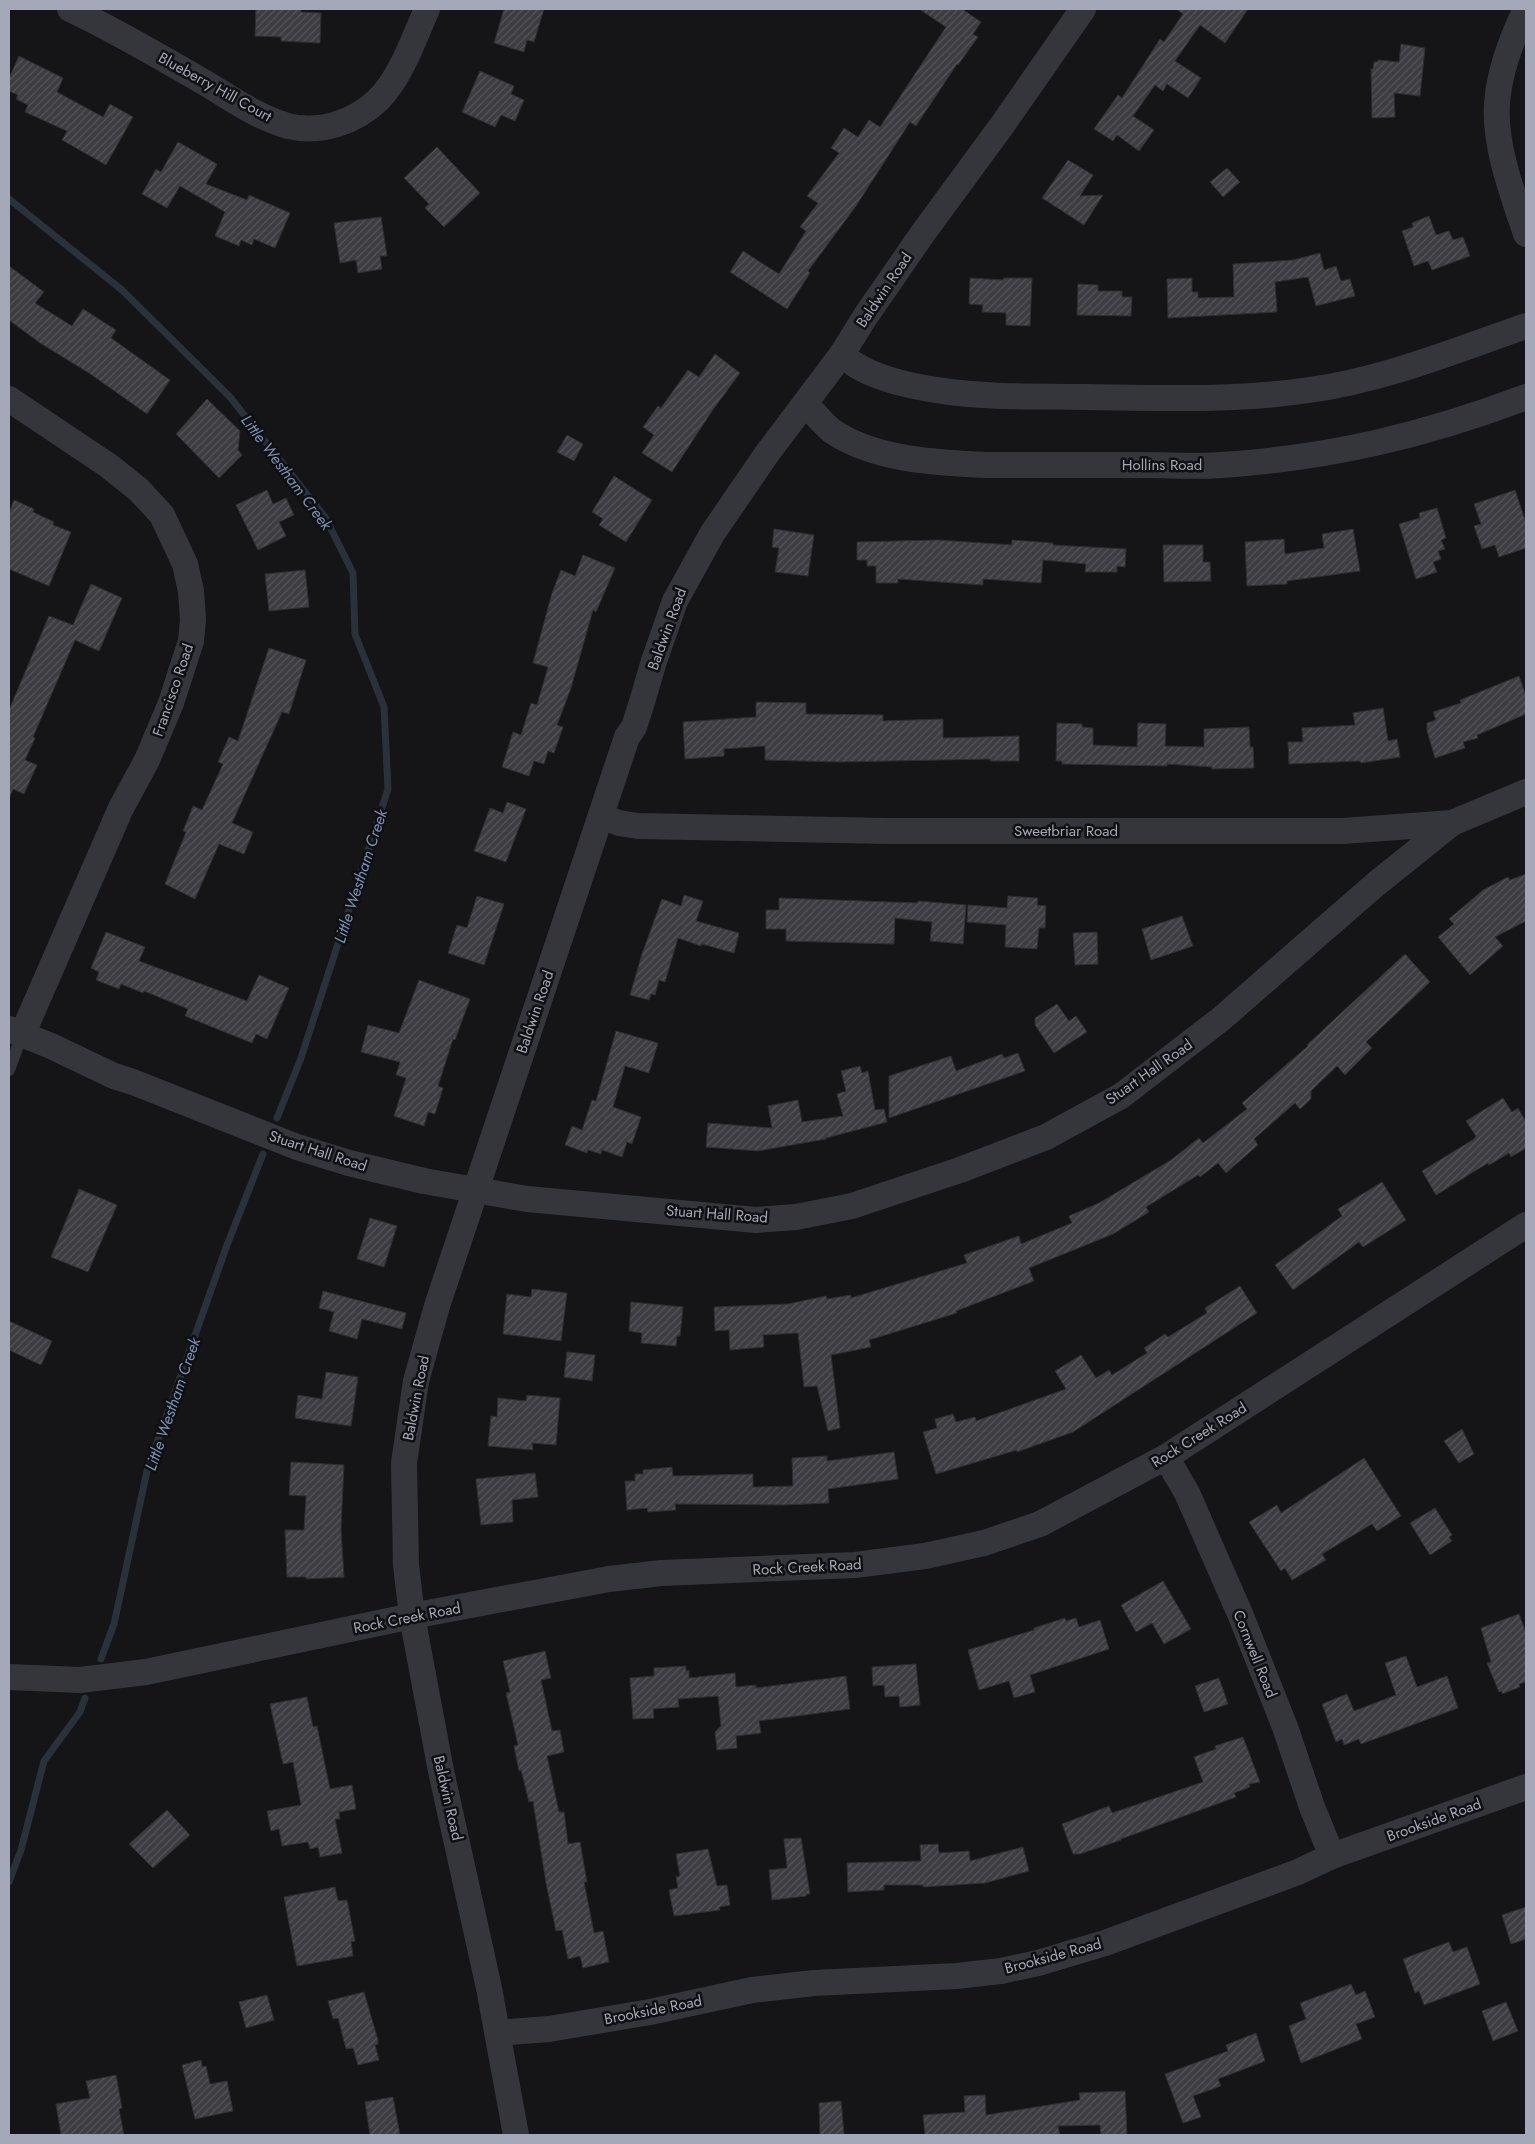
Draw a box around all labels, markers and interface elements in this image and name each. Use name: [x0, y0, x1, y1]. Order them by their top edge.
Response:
street label: Blueberry Hill Court: [154, 47, 276, 128]
street label: Baldwin Road: [851, 248, 917, 332]
water label: Little Westham Creek: [235, 410, 338, 536]
street label: Hollins Road: [1122, 454, 1202, 476]
street label: Baldwin Road: [642, 585, 692, 673]
street label: Francisco Road: [147, 641, 199, 739]
water label: Little Westham Creek: [328, 805, 393, 946]
street label: Sweetbriar Road: [1014, 820, 1118, 842]
street label: Baldwin Road: [511, 968, 559, 1056]
street label: Stuart Hall Road: [1101, 1034, 1197, 1110]
street label: Stuart Hall Road: [266, 1125, 370, 1177]
street label: Stuart Hall Road: [665, 1199, 769, 1229]
water label: Little Westham Creek: [139, 1333, 206, 1474]
street label: Baldwin Road: [397, 1353, 435, 1443]
street label: Rock Creek Road: [1147, 1397, 1251, 1473]
street label: Rock Creek Road: [752, 1553, 862, 1581]
street label: Rock Creek Road: [351, 1597, 463, 1639]
street label: Cornwell Road: [1227, 1607, 1283, 1701]
street label: Baldwin Road: [428, 1753, 468, 1843]
street label: Brookside Road: [1384, 1793, 1484, 1847]
street label: Brookside Road: [1002, 1933, 1104, 1979]
street label: Brookside Road: [602, 1990, 704, 2030]

